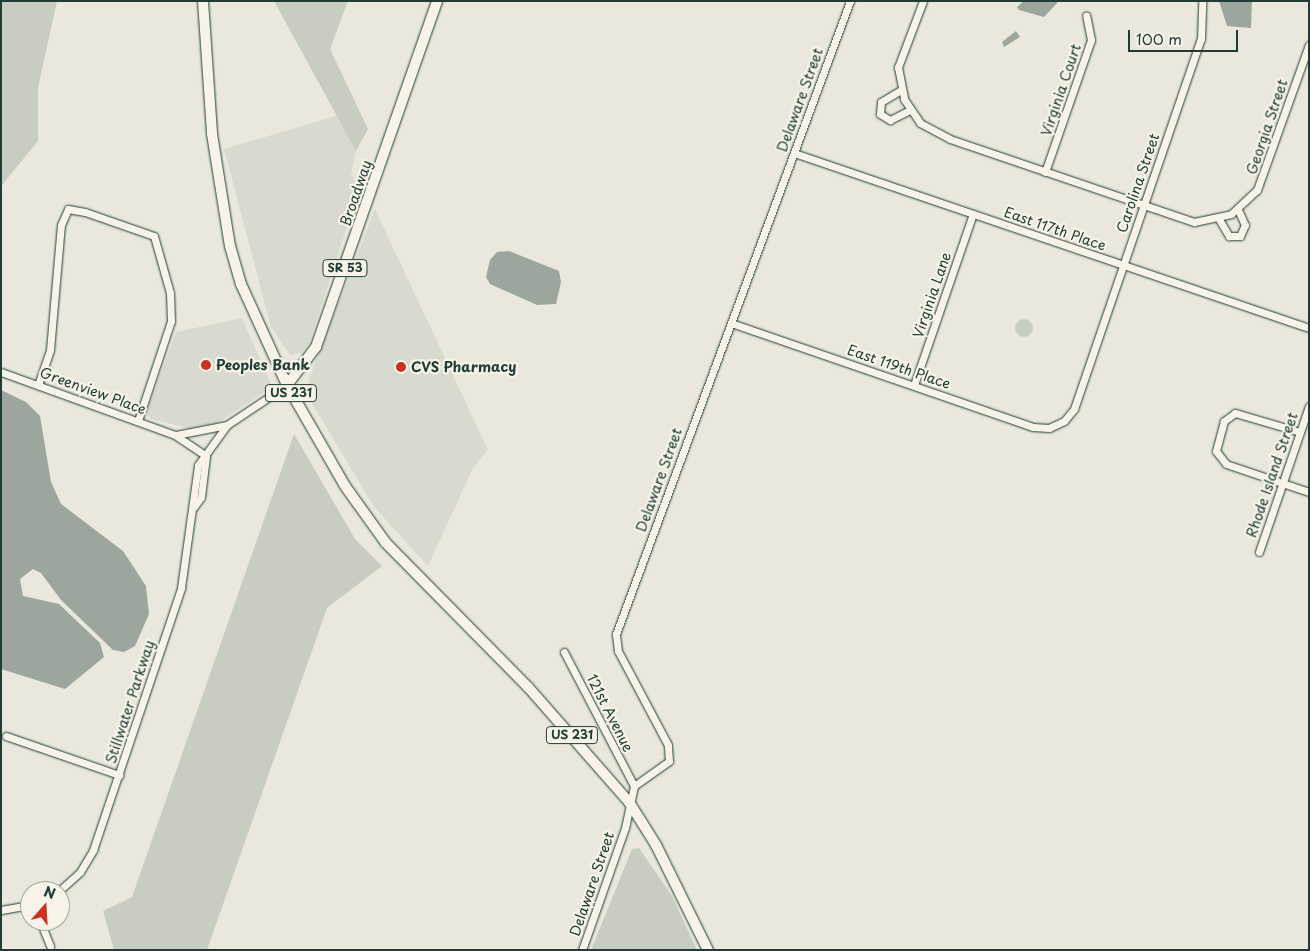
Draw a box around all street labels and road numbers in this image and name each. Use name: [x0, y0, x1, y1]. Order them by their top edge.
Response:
street label: Virginia Court: [1038, 42, 1084, 138]
street label: Delaware Street: [773, 46, 827, 154]
street label: Georgia Street: [1243, 77, 1291, 177]
street label: Carolina Street: [1113, 131, 1163, 235]
street label: Broadway: [337, 158, 375, 228]
street label: East 117th Place: [1002, 204, 1108, 254]
street label: Virginia Lane: [909, 250, 955, 340]
road number: SR 53: [321, 258, 369, 278]
street label: East 119th Place: [845, 342, 953, 392]
street label: Greenview Place: [38, 364, 148, 418]
road number: US 231: [265, 383, 317, 402]
street label: Rhode Island Street: [1243, 410, 1301, 540]
street label: Delaware Street: [632, 426, 686, 534]
street label: Stillwater Parkway: [102, 638, 158, 766]
street label: 121st Avenue: [583, 671, 637, 755]
road number: US 231: [546, 726, 598, 744]
street label: Delaware Street: [566, 830, 618, 938]

